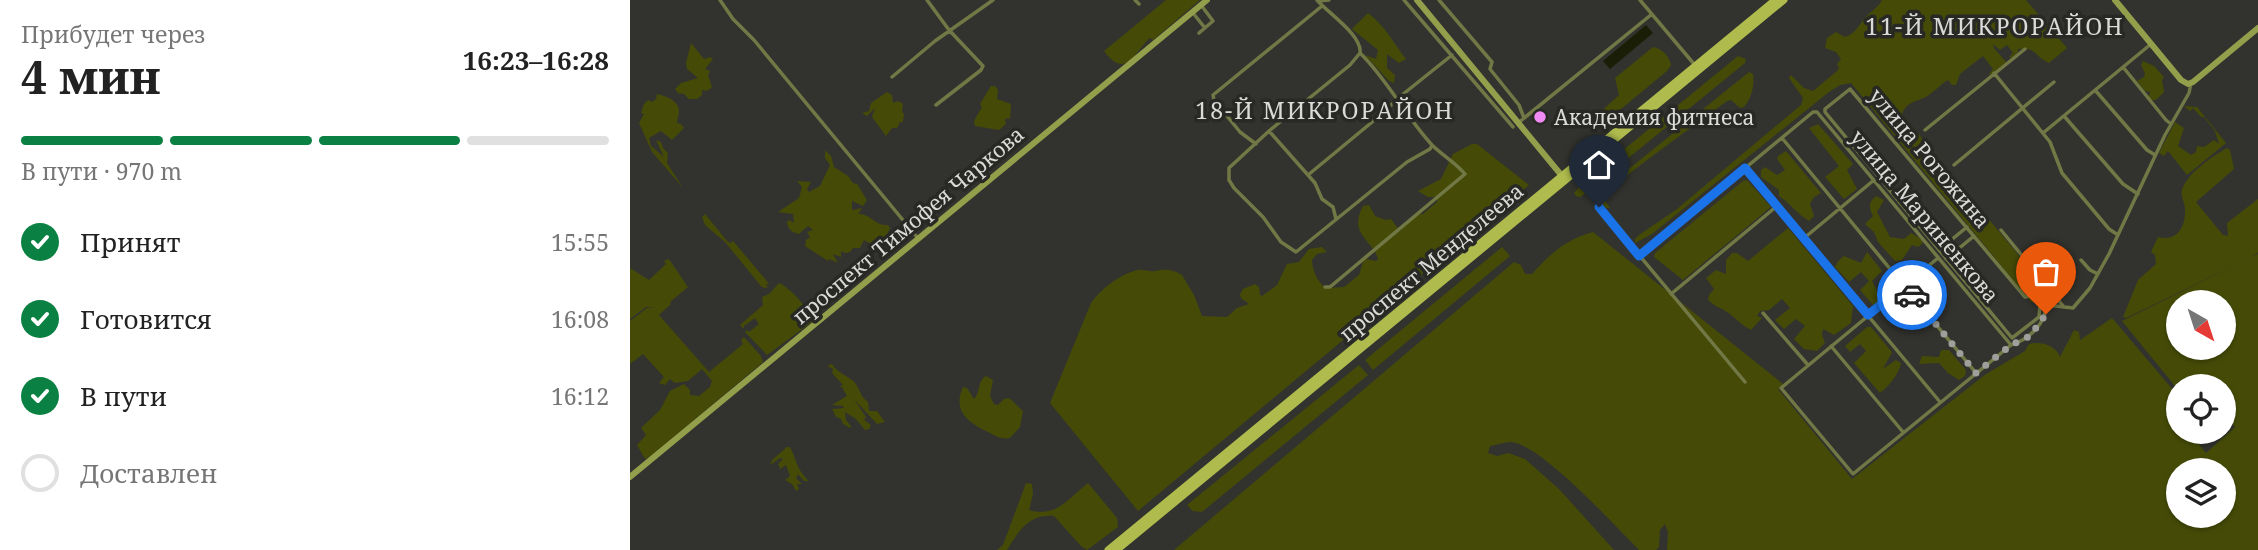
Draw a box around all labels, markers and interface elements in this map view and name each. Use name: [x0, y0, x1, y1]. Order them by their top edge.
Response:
district label: 11-Й МИКРОРАЙОН: [1865, 10, 2125, 42]
text: Прибудет через: [21, 18, 205, 50]
text: 16:23–16:28: [463, 42, 609, 78]
text: 4 мин: [21, 45, 160, 107]
street label: улица Рогожина: [1863, 82, 1997, 234]
district label: 18-Й МИКРОРАЙОН: [1195, 94, 1455, 126]
place label: Академия фитнеса: [1554, 103, 1754, 131]
marker: Академия фитнеса: [1532, 109, 1548, 125]
street label: проспект Тимофея Чаркова: [786, 120, 1030, 330]
street label: улица Мариненкова: [1844, 124, 2006, 308]
pin: [1569, 135, 1629, 207]
icon: home: [1580, 146, 1618, 184]
text: В пути · 970 m: [21, 155, 182, 187]
street label: проспект Менделеева: [1333, 177, 1529, 347]
icon: check: [21, 223, 59, 261]
text: Принят: [80, 224, 181, 260]
text: 15:55: [551, 226, 609, 258]
pin: [2016, 242, 2076, 314]
icon: bag: [2027, 253, 2065, 291]
courier: [1877, 260, 1947, 330]
icon: car: [1893, 276, 1931, 314]
north arrow: [2166, 290, 2236, 360]
map controls: [2166, 290, 2236, 528]
icon: check: [21, 300, 59, 338]
text: Готовится: [80, 301, 212, 337]
text: 16:08: [551, 303, 609, 335]
button: locate: [2166, 374, 2236, 444]
icon: check: [21, 377, 59, 415]
text: В пути: [80, 378, 167, 414]
text: 16:12: [551, 380, 609, 412]
text: Доставлен: [80, 455, 217, 491]
button: layers: [2166, 458, 2236, 528]

